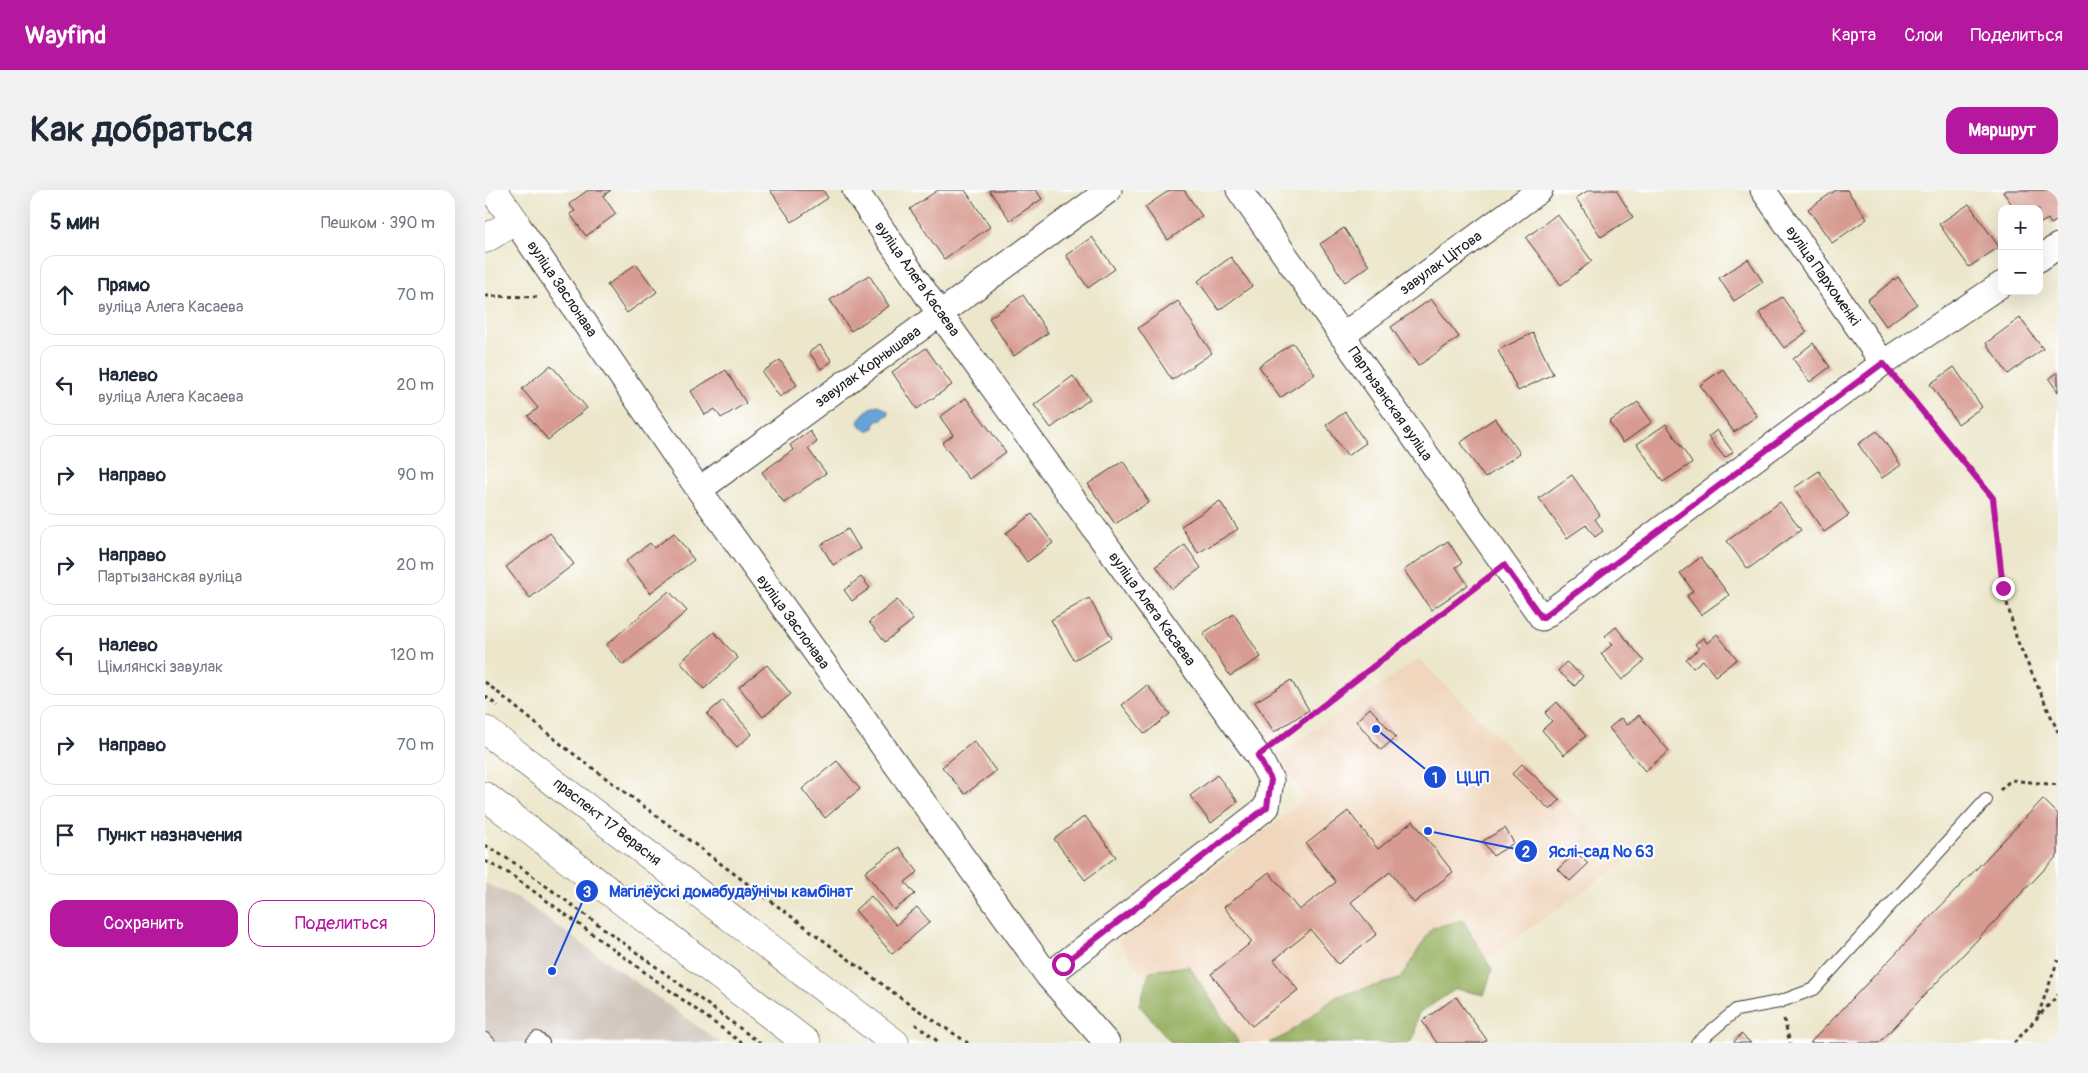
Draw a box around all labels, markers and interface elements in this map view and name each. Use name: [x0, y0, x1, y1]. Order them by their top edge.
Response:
text: Wayfind: [25, 21, 106, 50]
text: Карта: [1832, 24, 1876, 47]
text: Слои: [1904, 24, 1942, 47]
text: Поделиться: [1970, 24, 2063, 47]
button: Маршрут: [1946, 107, 2058, 154]
text: Как добраться: [30, 108, 253, 152]
map controls: [1998, 205, 2043, 295]
button: +: [1998, 205, 2043, 250]
text: 5 мин: [50, 209, 100, 236]
text: Пешком · 390 m: [321, 213, 435, 233]
street label: вуліца Алега Касаева: [870, 218, 964, 340]
street label: вуліца Пархоменкі: [1781, 222, 1865, 330]
street label: завулак Цітова: [1396, 227, 1486, 299]
street label: вуліца Заслонава: [523, 237, 601, 341]
button: −: [1998, 250, 2043, 295]
text: Прямо: [98, 273, 150, 297]
icon: ahead: [51, 281, 79, 309]
text: 70 m: [397, 285, 434, 305]
text: вуліца Алега Касаева: [98, 297, 243, 317]
street label: завулак Корнышава: [811, 322, 925, 412]
street label: Партызанская вуліца: [1343, 343, 1437, 465]
text: Налево: [98, 363, 158, 387]
icon: left: [51, 371, 79, 399]
text: 20 m: [396, 375, 434, 395]
text: вуліца Алега Касаева: [98, 387, 243, 407]
icon: right: [51, 461, 79, 489]
text: Направо: [98, 463, 166, 487]
text: 90 m: [397, 465, 434, 485]
text: Направо: [98, 543, 166, 567]
street label: вуліца Алега Касаева: [1104, 548, 1200, 670]
icon: right: [51, 551, 79, 579]
text: 20 m: [396, 555, 434, 575]
text: Партызанская вуліца: [98, 567, 242, 587]
street label: вуліца Заслонава: [752, 571, 834, 673]
route end: [1992, 577, 2015, 600]
text: Налево: [98, 633, 158, 657]
icon: left: [51, 641, 79, 669]
text: 120 m: [390, 645, 434, 665]
text: Цімлянскі завулак: [98, 657, 223, 677]
icon: right: [51, 731, 79, 759]
text: Направо: [98, 733, 166, 757]
text: 70 m: [397, 735, 434, 755]
callout: ЦЦП: [1422, 762, 1499, 793]
text: ЦЦП: [1457, 768, 1490, 788]
text: 1: [1432, 769, 1438, 788]
street label: праспект 17 Верасня: [549, 774, 665, 870]
icon: arrive: [51, 821, 79, 849]
text: Пункт назначения: [98, 823, 242, 847]
callout: Яслі-сад № 63: [1514, 836, 1664, 867]
text: Яслі-сад № 63: [1548, 842, 1654, 862]
text: 2: [1522, 843, 1530, 862]
callout: Магілёўскі домабудаўнічы камбінат: [574, 876, 863, 907]
text: Магілёўскі домабудаўнічы камбінат: [609, 882, 854, 902]
text: 3: [583, 883, 591, 902]
button: Сохранить: [50, 900, 238, 947]
button: Поделиться: [248, 900, 435, 947]
route start: [1052, 953, 1075, 976]

